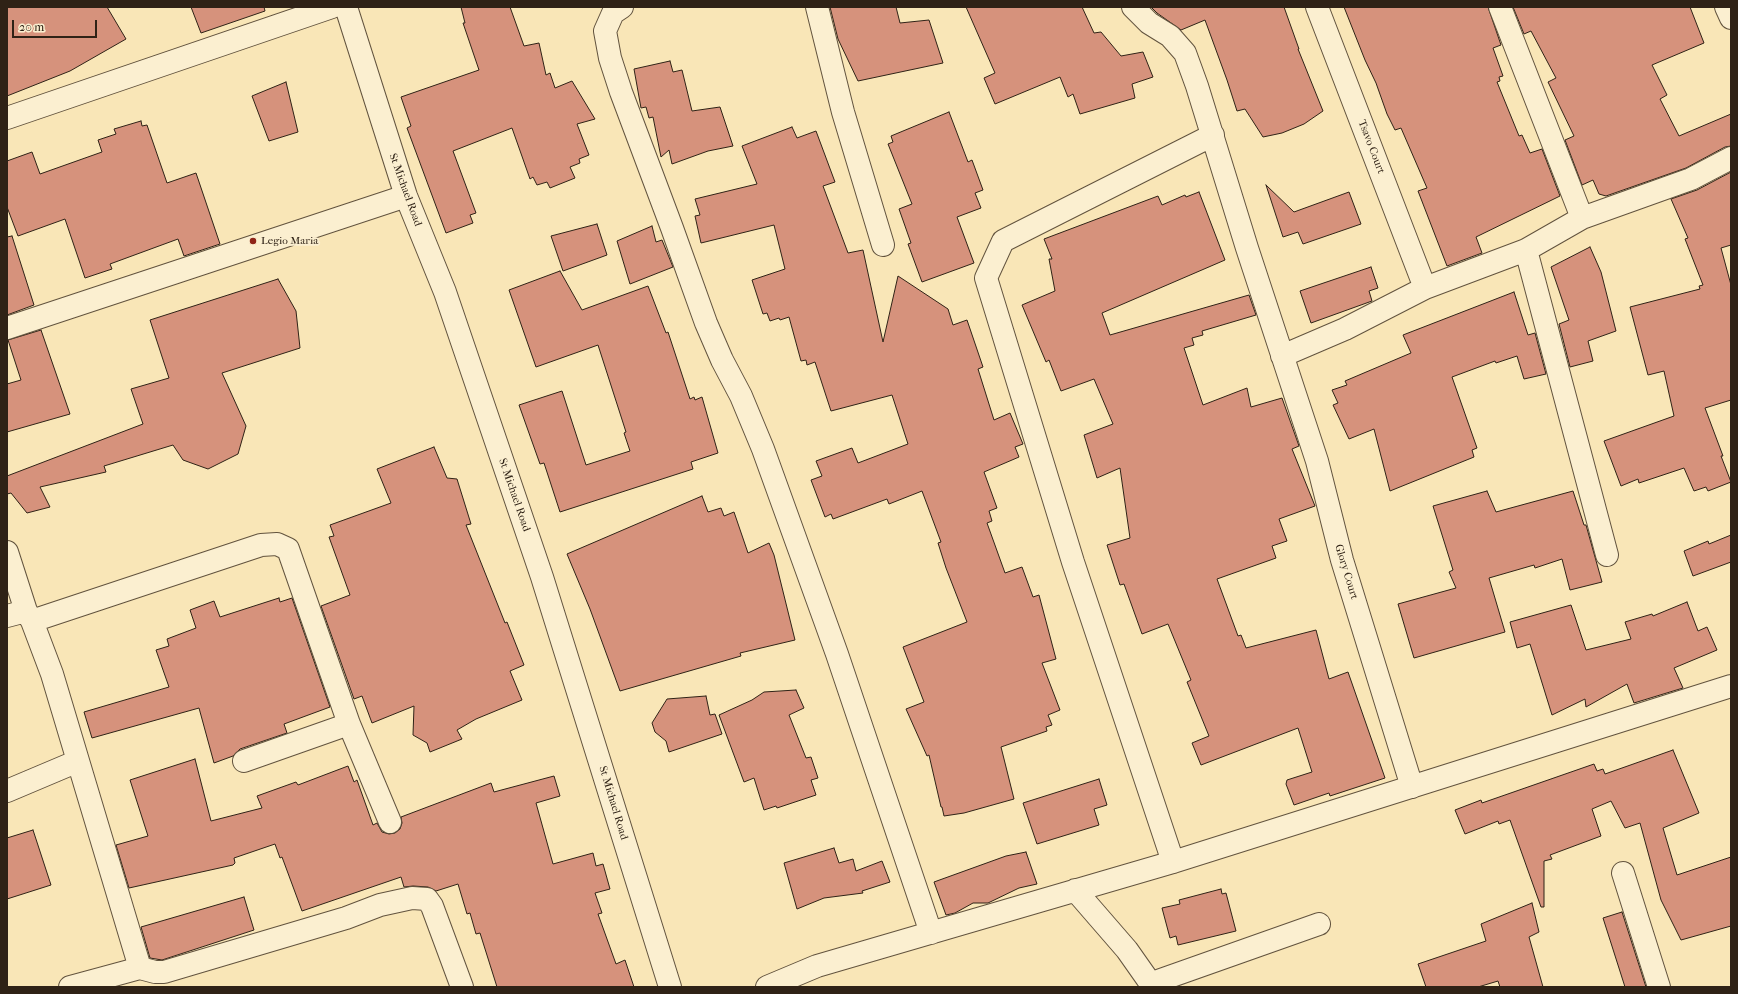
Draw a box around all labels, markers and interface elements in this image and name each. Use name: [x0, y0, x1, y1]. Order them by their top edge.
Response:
scale bar: [14, 12, 99, 38]
text: 20 m: [19, 20, 44, 34]
street label: Tsavo Court: [1355, 118, 1387, 176]
street label: St Michael Road: [386, 152, 424, 228]
place label: Legio Maria: [261, 234, 318, 248]
marker: Legio Maria: [248, 236, 258, 246]
street label: St Michael Road: [495, 457, 533, 533]
street label: Glory Court: [1331, 543, 1361, 601]
street label: St Michael Road: [595, 764, 631, 842]

